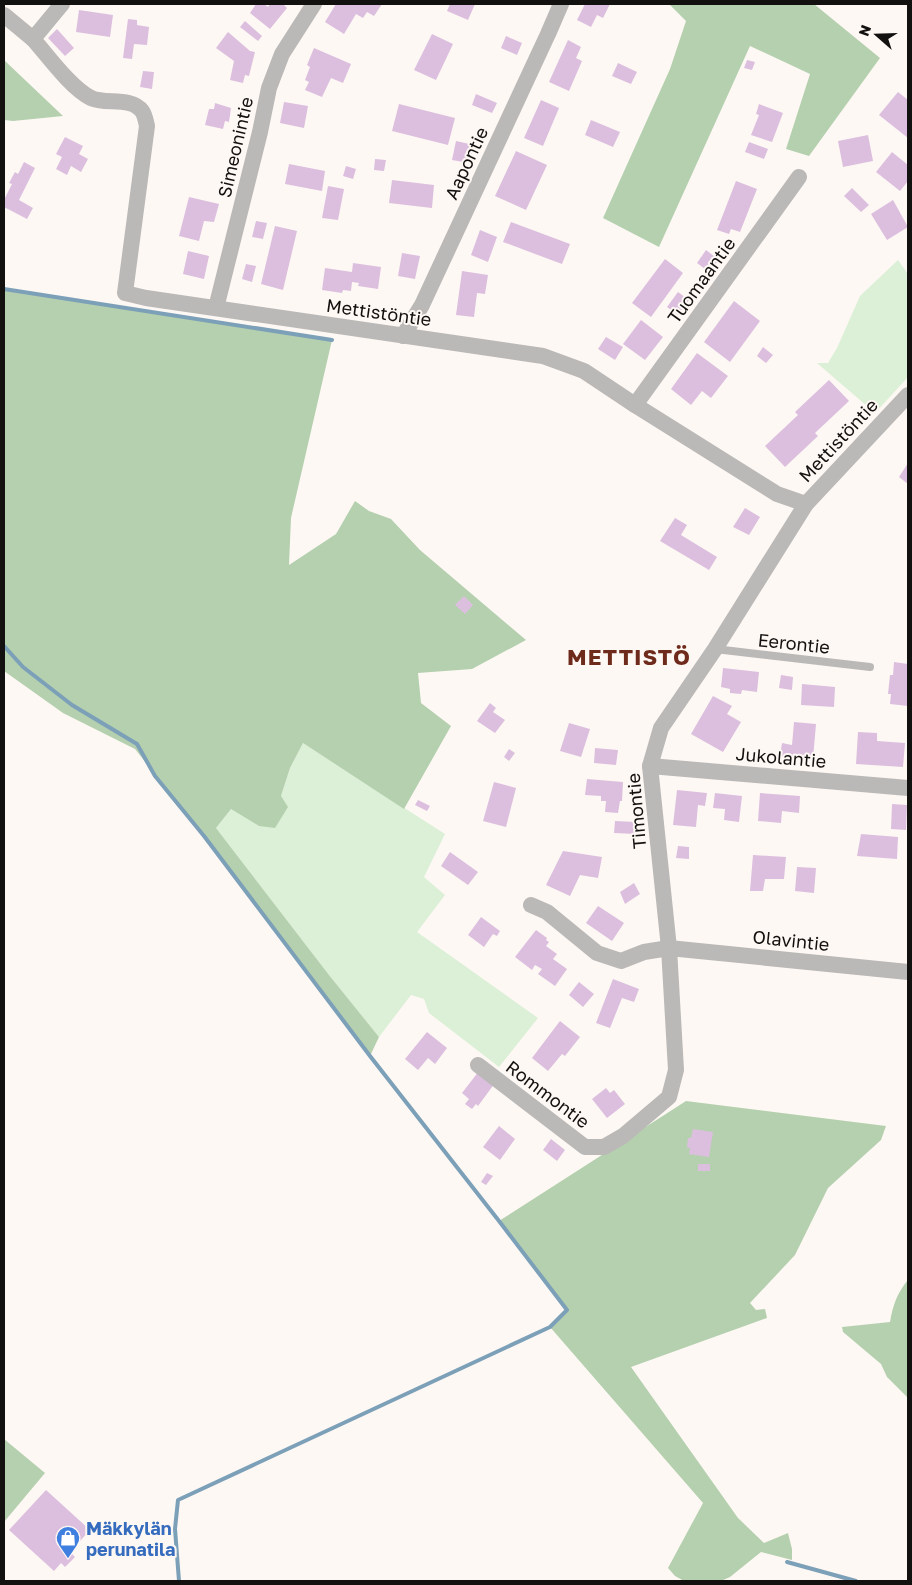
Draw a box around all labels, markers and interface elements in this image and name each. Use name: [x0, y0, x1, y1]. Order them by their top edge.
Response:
north arrow: [852, 10, 902, 60]
text: N: [855, 22, 874, 38]
street label: Simeonintie: [213, 94, 257, 200]
street label: Aapontie: [440, 123, 492, 203]
street label: Tuomaantie: [662, 233, 740, 327]
street label: Mettistöntie: [325, 294, 433, 330]
street label: Mettistöntie: [794, 394, 882, 486]
street label: Eerontie: [757, 628, 831, 658]
district label: METTISTÖ: [567, 643, 691, 670]
street label: Jukolantie: [735, 742, 827, 772]
street label: Timontie: [622, 772, 650, 850]
street label: Olavintie: [751, 925, 831, 955]
street label: Rommontie: [502, 1055, 594, 1133]
place label: Mäkkylän perunatila: [86, 1517, 175, 1560]
shop icon: Mäkkylän perunatila: [55, 1525, 81, 1559]

